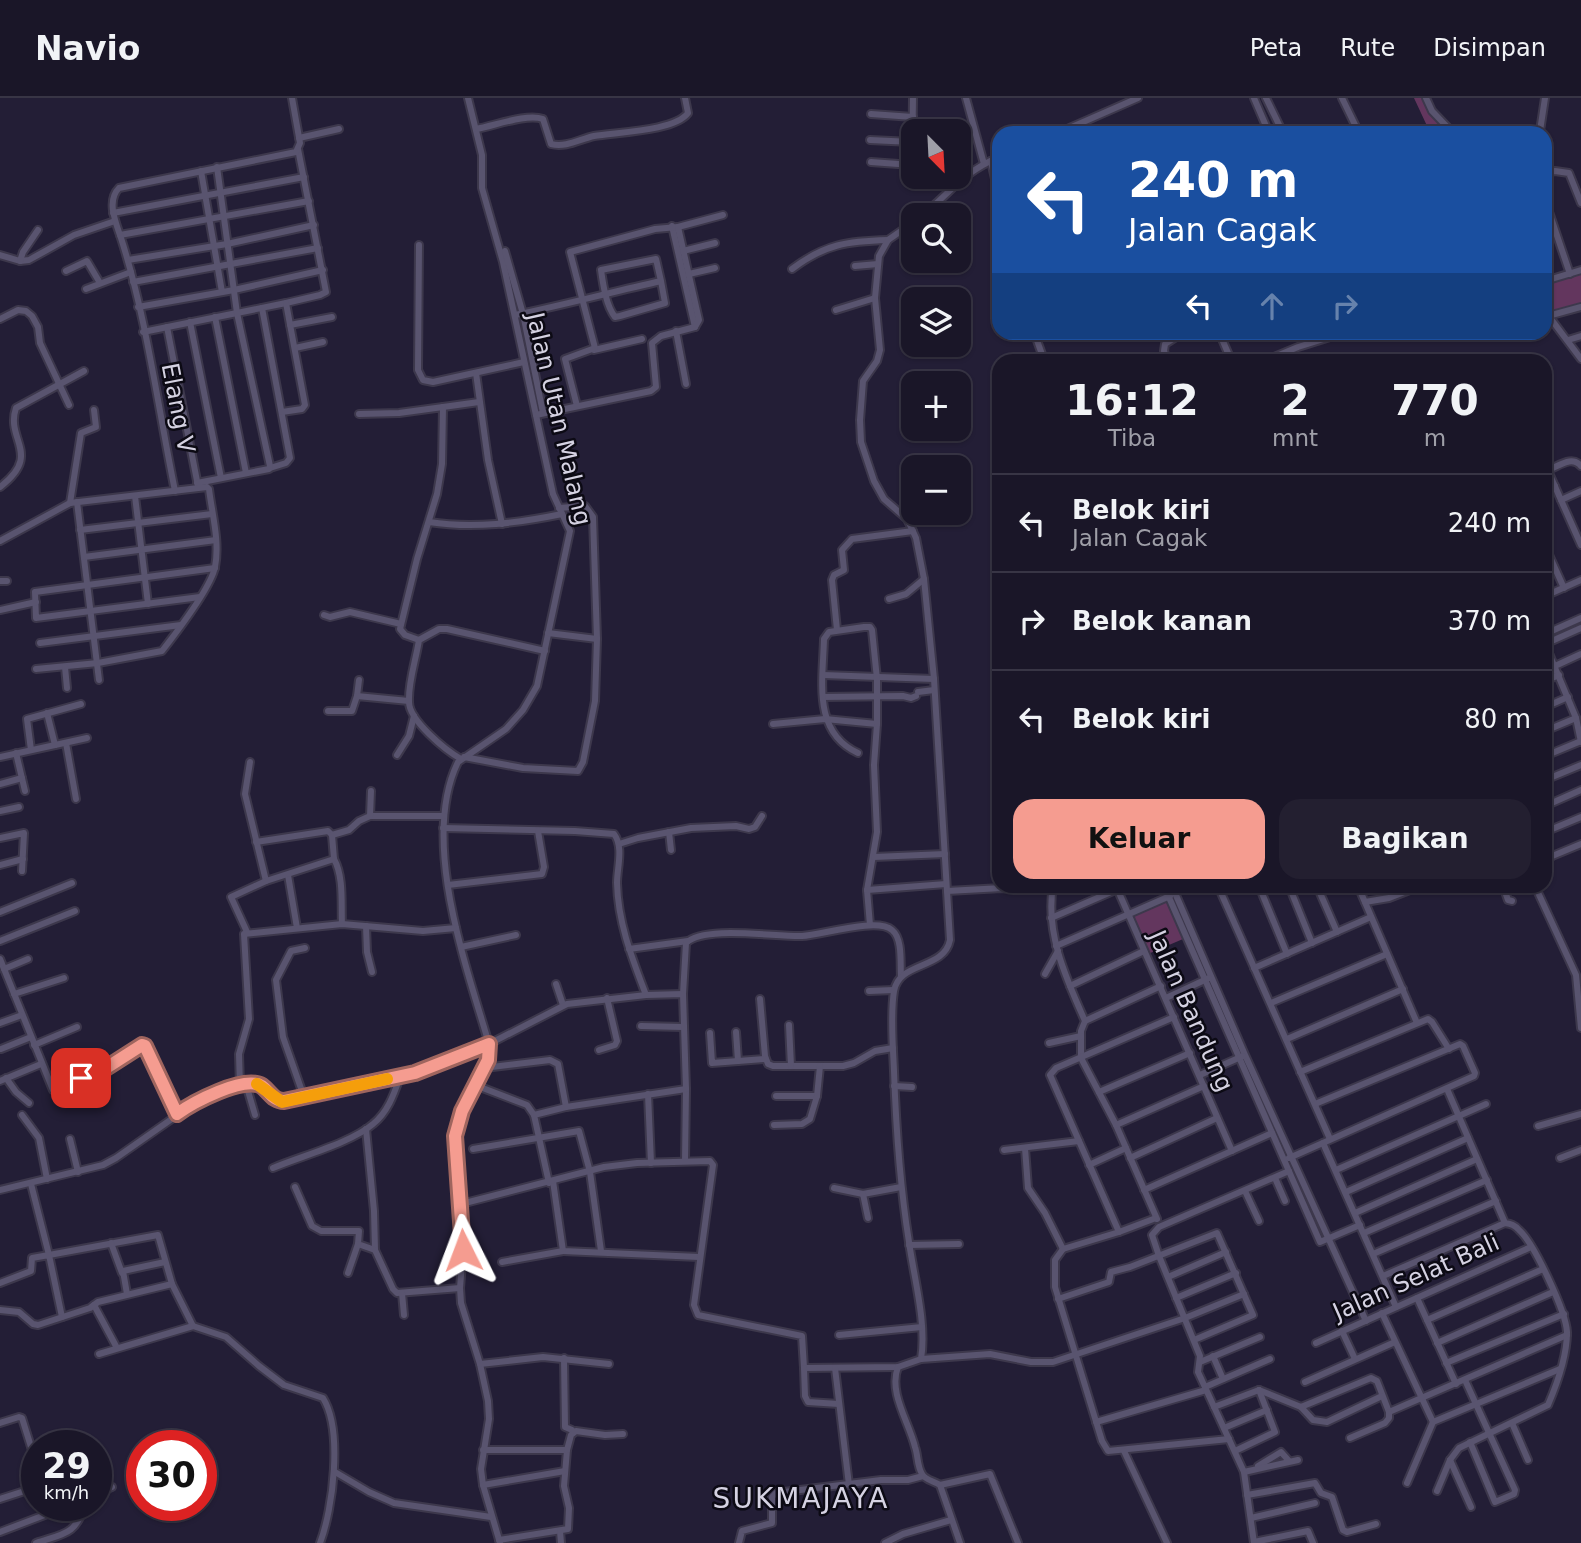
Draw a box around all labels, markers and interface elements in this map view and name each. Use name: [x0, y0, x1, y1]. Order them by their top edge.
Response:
text: Navio: [35, 29, 140, 68]
text: Peta: [1250, 34, 1302, 62]
text: Rute: [1340, 34, 1395, 62]
text: Disimpan: [1433, 34, 1546, 62]
north arrow: [901, 119, 971, 189]
map controls: [901, 119, 971, 525]
text: 240 m: [1128, 152, 1298, 209]
icon: left: [1013, 154, 1104, 245]
button: search: [901, 203, 971, 273]
text: Jalan Cagak: [1128, 211, 1316, 249]
button: layers: [901, 287, 971, 357]
icon: left: [1180, 287, 1218, 325]
icon: ahead: [1253, 287, 1291, 325]
icon: right: [1326, 287, 1364, 325]
street label: Jalan Utan Malang: [520, 308, 597, 528]
street label: Elang V: [156, 361, 201, 456]
button: +: [901, 371, 971, 441]
text: 16:12: [1065, 376, 1199, 425]
text: 2: [1280, 376, 1310, 425]
text: 770: [1391, 376, 1479, 425]
text: Tiba: [1108, 425, 1156, 451]
text: mnt: [1272, 425, 1318, 451]
text: m: [1424, 425, 1446, 451]
button: −: [901, 455, 971, 525]
text: Belok kiri: [1072, 495, 1211, 525]
icon: left: [1013, 504, 1051, 542]
text: 240 m: [1448, 508, 1531, 538]
text: Jalan Cagak: [1072, 525, 1207, 551]
icon: right: [1013, 602, 1051, 640]
text: Belok kanan: [1072, 606, 1252, 636]
text: 370 m: [1448, 606, 1531, 636]
icon: left: [1013, 700, 1051, 738]
text: Belok kiri: [1072, 704, 1211, 734]
text: 80 m: [1464, 704, 1531, 734]
button: Keluar: [1013, 799, 1265, 879]
button: Bagikan: [1279, 799, 1531, 879]
street label: Jalan Bandung: [1142, 924, 1239, 1096]
pin: [51, 1048, 111, 1108]
icon: arrive: [62, 1059, 100, 1097]
position arrow: [426, 1213, 500, 1287]
street label: Jalan Selat Bali: [1327, 1228, 1503, 1327]
speed limit sign: 30: [126, 1430, 217, 1521]
text: 29: [42, 1446, 91, 1486]
text: km/h: [44, 1482, 89, 1503]
district label: SUKMAJAYA: [713, 1482, 889, 1515]

